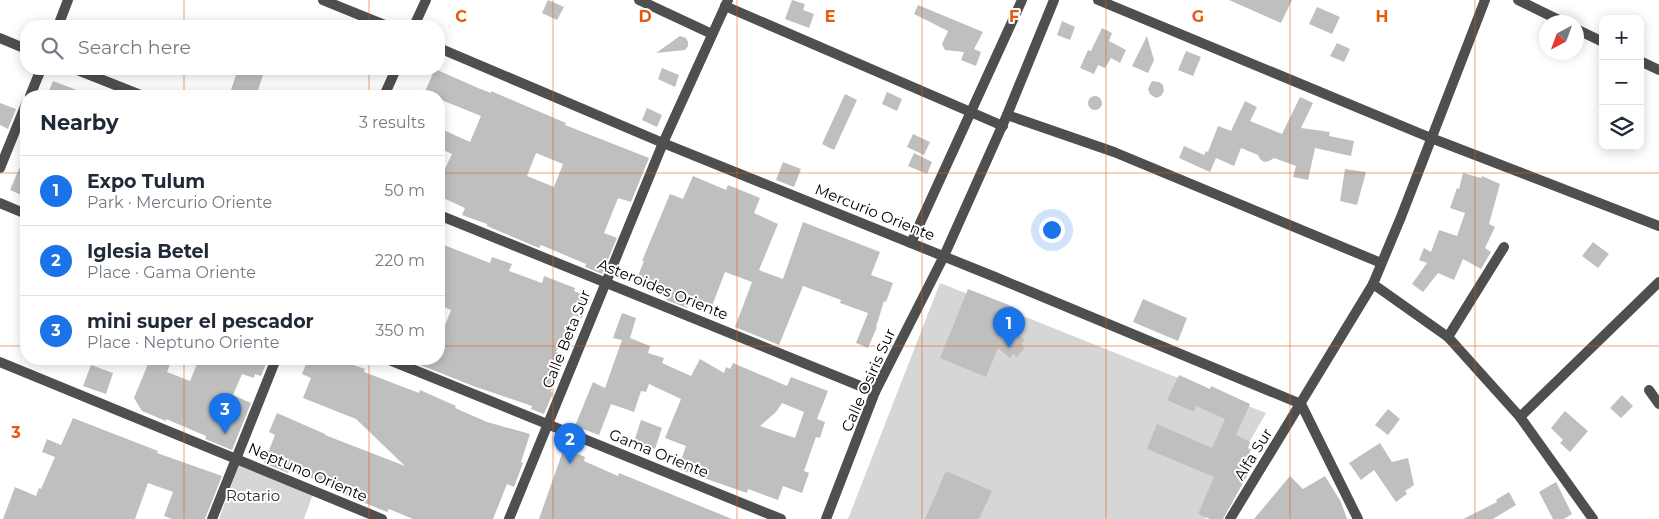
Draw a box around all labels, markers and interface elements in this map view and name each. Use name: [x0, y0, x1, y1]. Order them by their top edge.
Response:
text: C: [455, 7, 467, 26]
text: D: [638, 7, 652, 26]
text: E: [825, 7, 835, 26]
text: F: [1009, 7, 1019, 26]
text: G: [1192, 7, 1204, 26]
text: H: [1376, 7, 1388, 26]
north arrow: [1539, 15, 1584, 60]
map controls: [1599, 15, 1644, 150]
button: +: [1599, 15, 1644, 60]
search box: [20, 20, 445, 75]
icon: search: [38, 34, 66, 62]
text: Search here: [78, 36, 191, 59]
button: −: [1599, 60, 1644, 105]
button: layers: [1599, 105, 1644, 150]
text: Nearby: [40, 110, 119, 135]
text: 3 results: [359, 113, 425, 132]
text: Expo Tulum: [87, 170, 205, 193]
street label: Mercurio Oriente: [812, 179, 938, 245]
text: 1: [53, 181, 59, 200]
text: 50 m: [384, 181, 425, 200]
text: Park · Mercurio Oriente: [87, 193, 272, 212]
your location: [1039, 217, 1065, 243]
text: Iglesia Betel: [87, 240, 209, 263]
text: 2: [51, 251, 61, 270]
text: 220 m: [375, 251, 425, 270]
street label: Asteroides Oriente: [595, 254, 731, 324]
text: Place · Gama Oriente: [87, 263, 256, 282]
street label: Calle Beta Sur: [538, 287, 594, 391]
pin: 1: [993, 307, 1025, 348]
text: mini super el pescador: [87, 310, 314, 333]
text: 3: [51, 321, 61, 340]
text: 350 m: [375, 321, 425, 340]
street label: Calle Osiris Sur: [837, 325, 899, 435]
text: Place · Neptuno Oriente: [87, 333, 279, 352]
pin: 3: [209, 393, 241, 434]
text: 3: [10, 423, 21, 442]
pin: 2: [554, 423, 586, 464]
street label: Gama Oriente: [606, 424, 712, 482]
street label: Alfa Sur: [1230, 424, 1276, 484]
street label: Neptuno Oriente: [246, 438, 370, 506]
park label: Rotario: [226, 486, 280, 505]

